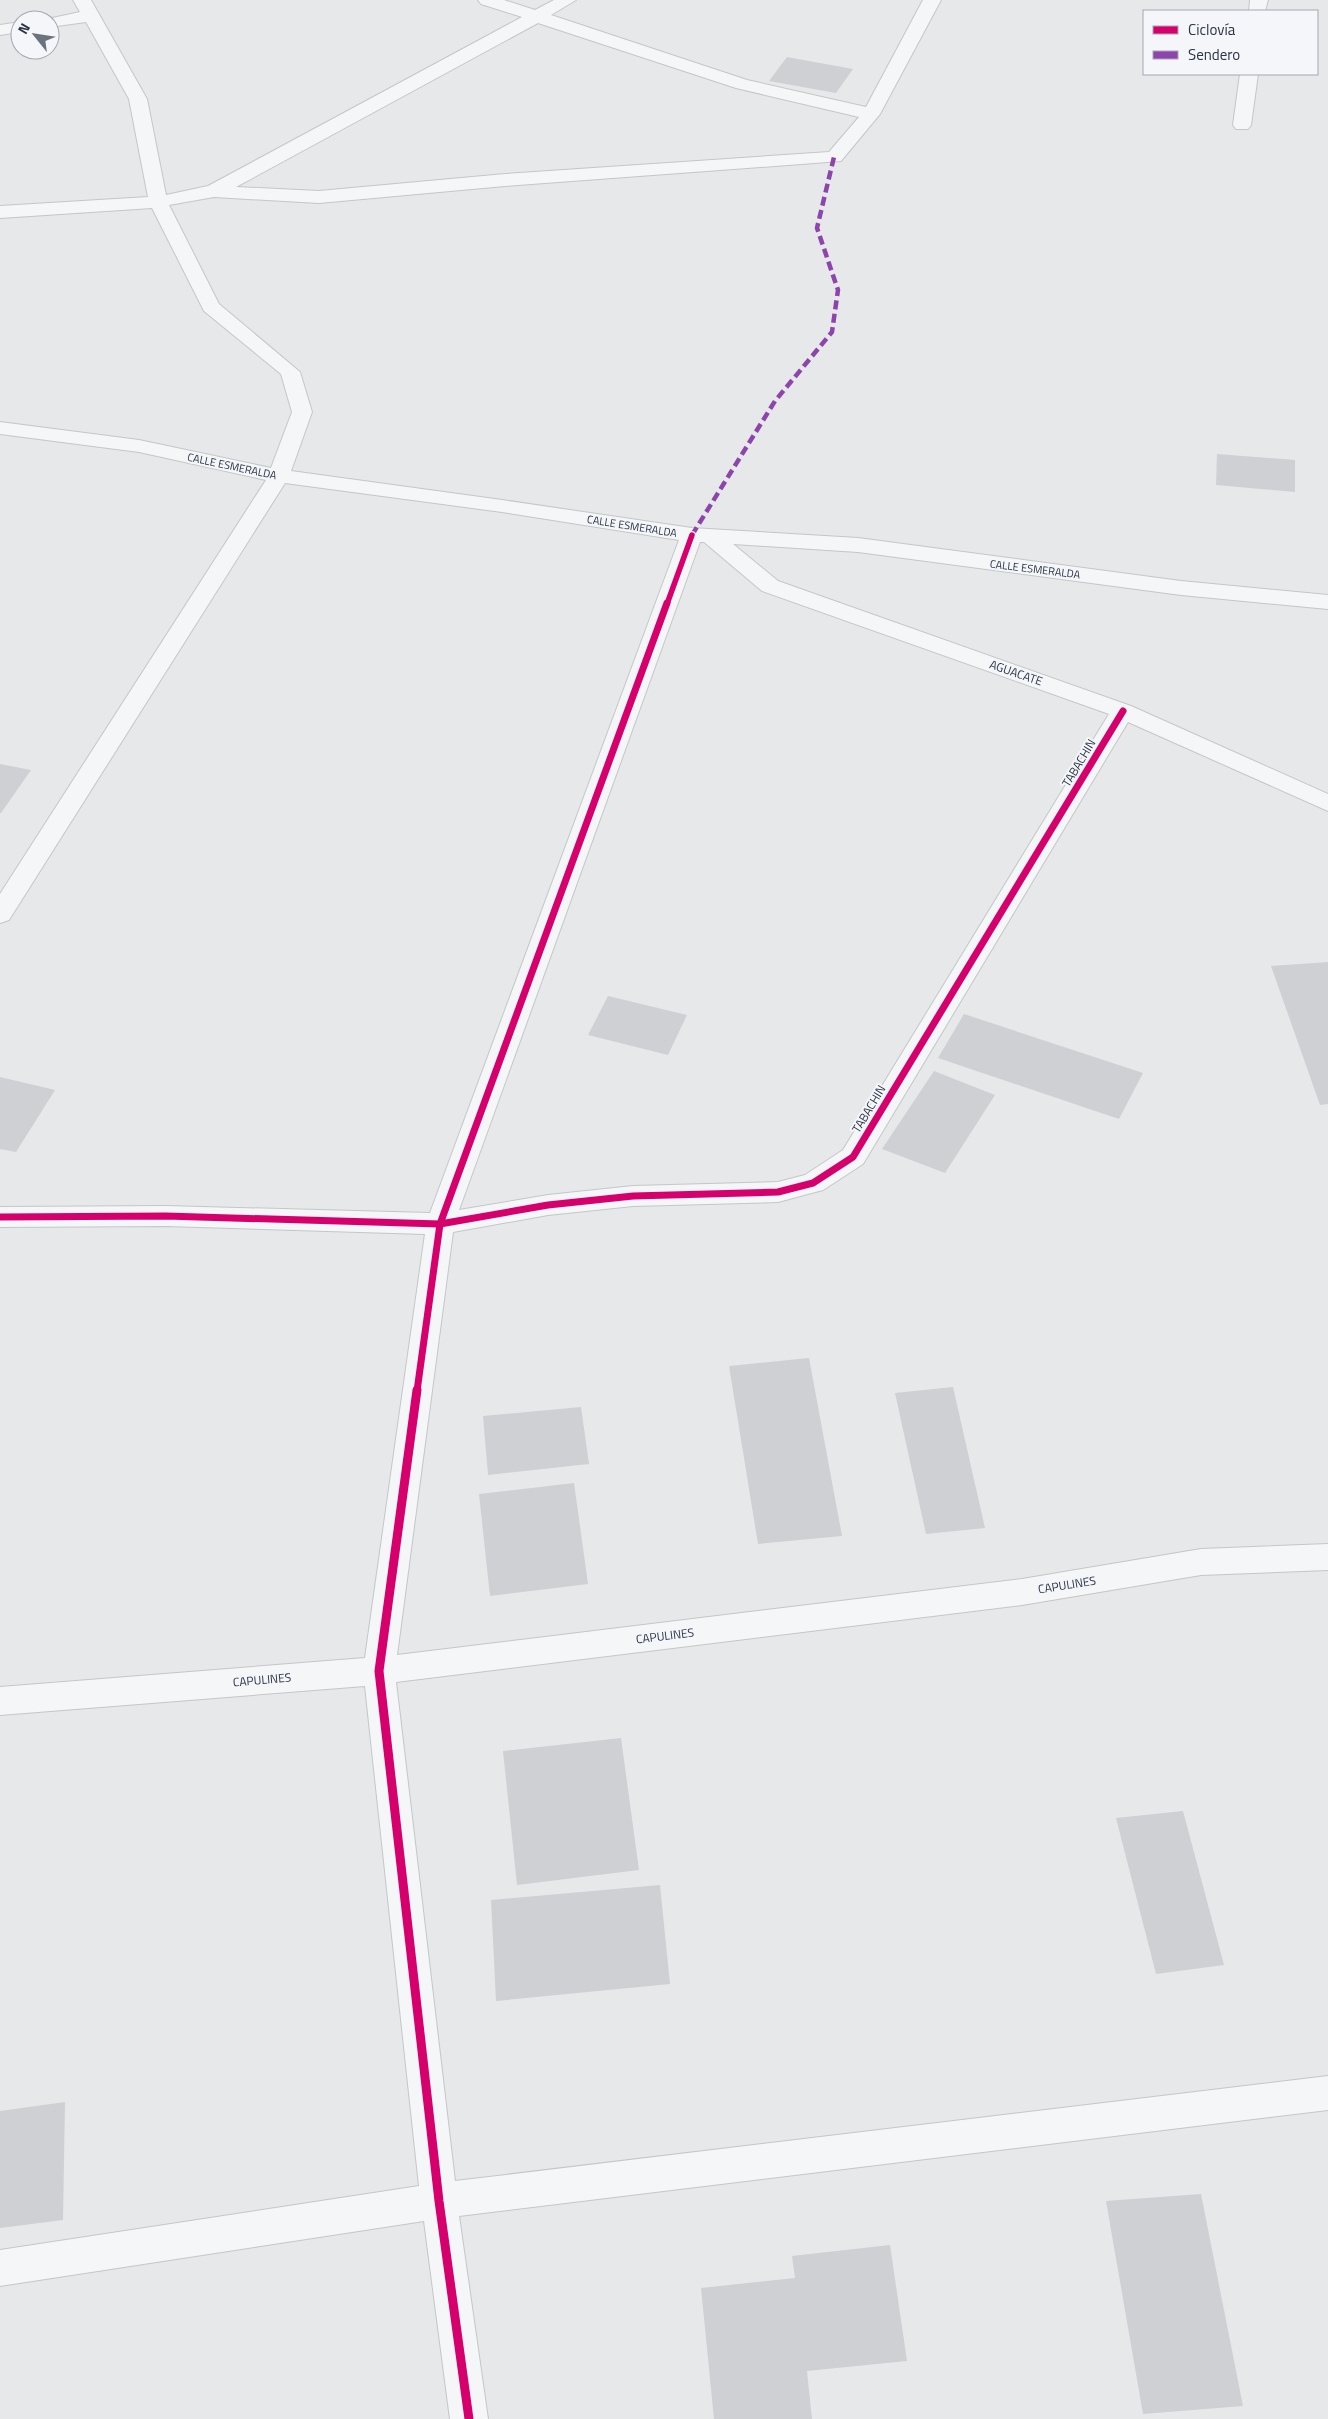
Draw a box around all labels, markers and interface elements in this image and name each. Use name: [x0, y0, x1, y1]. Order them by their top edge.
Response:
north arrow: [10, 10, 60, 60]
legend: [1143, 10, 1318, 75]
text: Ciclovía: [1188, 18, 1236, 41]
text: N: [12, 19, 35, 38]
text: Sendero: [1188, 43, 1240, 66]
street label: CALLE ESMERALDA: [186, 449, 279, 483]
street label: CALLE ESMERALDA: [586, 511, 679, 541]
street label: CALLE ESMERALDA: [989, 556, 1082, 583]
street label: AGUACATE: [987, 655, 1046, 691]
street label: TABACHIN: [1057, 735, 1100, 790]
street label: TABACHIN: [847, 1081, 890, 1136]
street label: CAPULINES: [1037, 1571, 1097, 1598]
street label: CAPULINES: [635, 1623, 695, 1648]
street label: CAPULINES: [232, 1667, 292, 1692]

